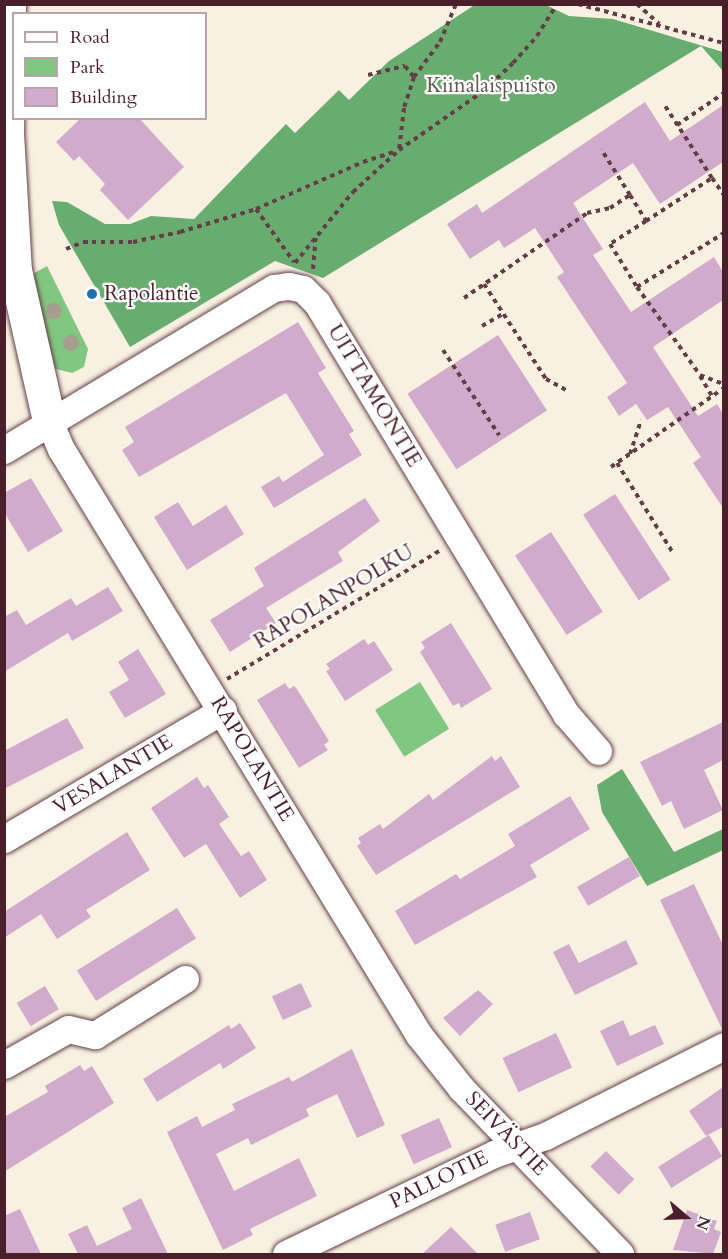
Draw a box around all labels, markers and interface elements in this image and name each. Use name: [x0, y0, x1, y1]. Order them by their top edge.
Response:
legend: [12, 12, 207, 120]
text: Road: [70, 25, 110, 50]
text: Park: [70, 55, 105, 80]
park label: Kiinalaispuisto: [426, 73, 556, 99]
text: Building: [70, 85, 137, 110]
place label: Rapolantie: [104, 281, 199, 307]
marker: Rapolantie: [85, 287, 99, 301]
street label: UITTAMONTIE: [322, 320, 426, 472]
street label: RAPOLANPOLKU: [250, 539, 418, 655]
street label: RAPOLANTIE: [205, 692, 299, 826]
street label: VESALANTIE: [49, 729, 177, 821]
street label: SEIVÄSTIE: [460, 1087, 552, 1181]
street label: PALLOTIE: [386, 1145, 492, 1215]
north arrow: [656, 1187, 716, 1247]
text: N: [690, 1213, 716, 1233]

